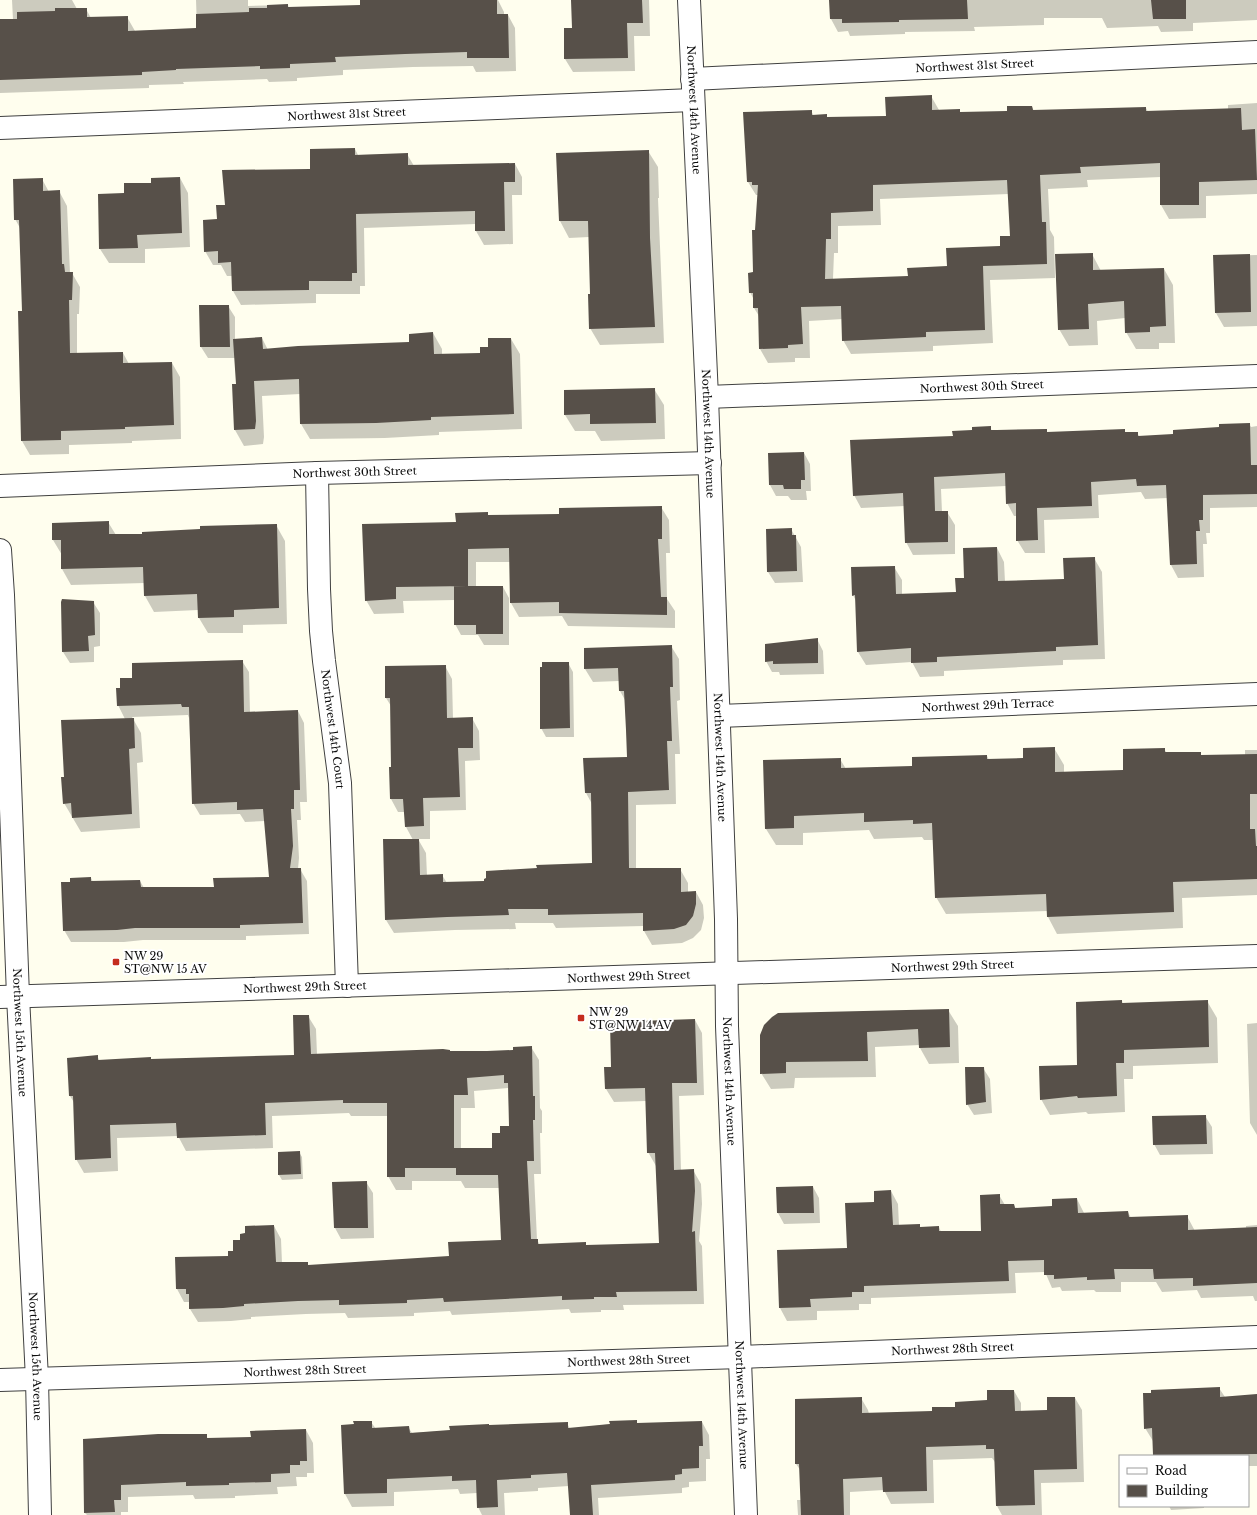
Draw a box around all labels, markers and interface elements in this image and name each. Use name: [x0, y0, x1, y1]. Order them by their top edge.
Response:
street label: Northwest 14th Avenue: [684, 45, 704, 175]
street label: Northwest 31st Street: [915, 56, 1035, 75]
street label: Northwest 31st Street: [287, 105, 407, 123]
street label: Northwest 14th Avenue: [699, 369, 718, 498]
street label: Northwest 30th Street: [920, 377, 1045, 396]
street label: Northwest 30th Street: [292, 463, 418, 481]
street label: Northwest 14th Court: [318, 669, 347, 790]
street label: Northwest 14th Avenue: [711, 693, 729, 822]
street label: Northwest 29th Terrace: [921, 695, 1054, 715]
place label: NW 29 ST@NW 15 AV: [124, 949, 207, 976]
marker: NW 29 ST@NW 15 AV: [111, 957, 121, 967]
street label: Northwest 29th Street: [891, 957, 1015, 975]
street label: Northwest 29th Street: [567, 967, 691, 986]
street label: Northwest 15th Avenue: [10, 968, 30, 1097]
street label: Northwest 29th Street: [243, 978, 368, 996]
place label: NW 29 ST@NW 14 AV: [589, 1005, 672, 1032]
marker: NW 29 ST@NW 14 AV: [576, 1013, 586, 1023]
street label: Northwest 14th Avenue: [720, 1017, 739, 1146]
street label: Northwest 15th Avenue: [26, 1291, 45, 1421]
street label: Northwest 28th Street: [891, 1339, 1015, 1358]
street label: Northwest 14th Avenue: [732, 1340, 751, 1470]
street label: Northwest 28th Street: [567, 1352, 691, 1369]
street label: Northwest 28th Street: [243, 1362, 367, 1379]
legend: [1119, 1455, 1249, 1507]
text: Road: [1155, 1463, 1187, 1478]
text: Building: [1155, 1483, 1209, 1498]

